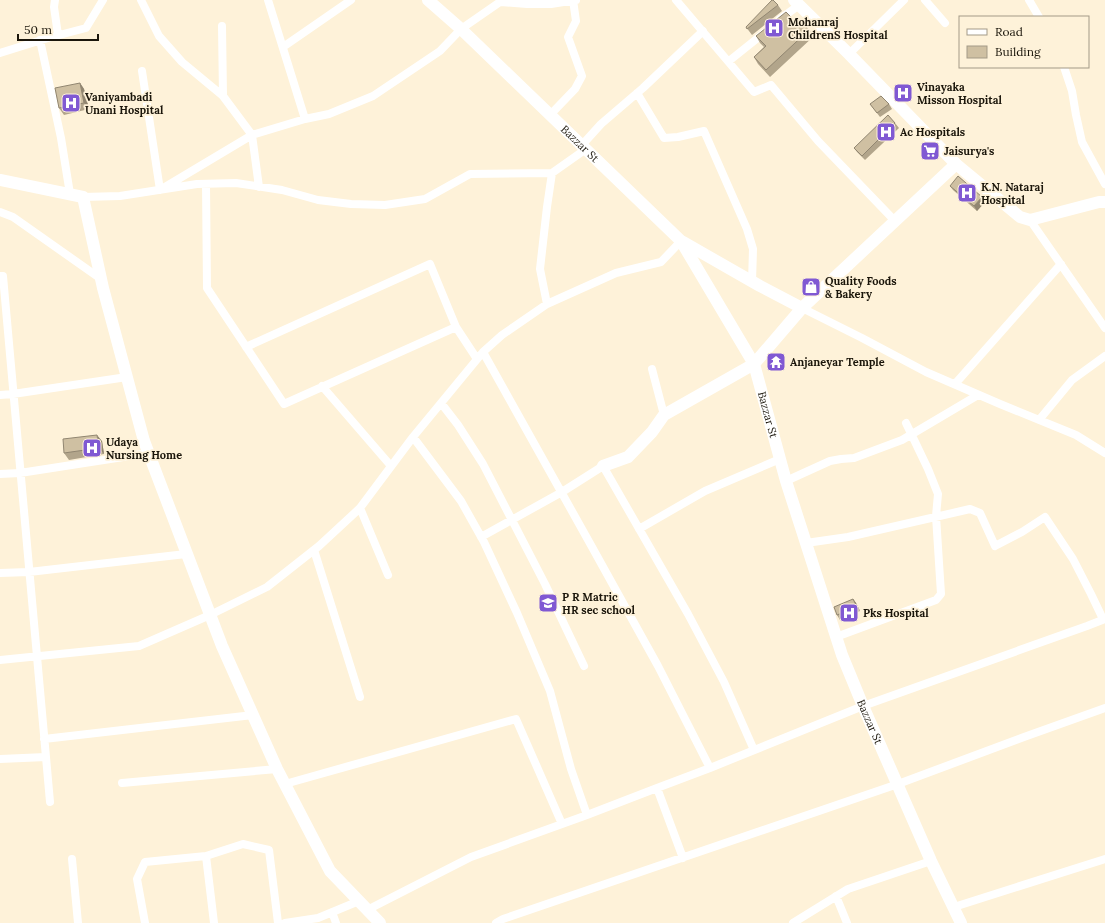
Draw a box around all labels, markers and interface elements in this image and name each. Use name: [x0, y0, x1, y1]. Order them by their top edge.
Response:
place label: Mohanraj ChildrenS Hospital: [788, 15, 888, 42]
scale bar: [18, 16, 98, 42]
legend: [959, 16, 1089, 68]
hospital icon: Mohanraj ChildrenS Hospital: [763, 17, 785, 39]
text: 50 m: [24, 22, 52, 37]
text: Road: [995, 24, 1023, 39]
text: Building: [995, 44, 1041, 59]
place label: Vinayaka Misson Hospital: [917, 80, 1003, 107]
hospital icon: Vinayaka Misson Hospital: [892, 82, 914, 104]
place label: Vaniyambadi Unani Hospital: [85, 90, 164, 117]
hospital icon: Vaniyambadi Unani Hospital: [60, 92, 82, 114]
hospital icon: Ac Hospitals: [875, 121, 897, 143]
street label: Bazzar St: [558, 122, 602, 166]
place label: Ac Hospitals: [900, 125, 965, 139]
supermarket icon: Jaisurya's: [919, 140, 941, 162]
place label: Jaisurya's: [944, 144, 994, 158]
place label: K.N. Nataraj Hospital: [981, 180, 1044, 207]
hospital icon: K.N. Nataraj Hospital: [956, 182, 978, 204]
place label: Quality Foods & Bakery: [825, 274, 897, 301]
shop icon: Quality Foods & Bakery: [800, 276, 822, 298]
temple icon: Anjaneyar Temple: [765, 351, 787, 373]
place label: Anjaneyar Temple: [790, 355, 885, 369]
street label: Bazzar St: [755, 390, 781, 440]
place label: Udaya Nursing Home: [106, 435, 182, 462]
hospital icon: Udaya Nursing Home: [81, 437, 103, 459]
place label: P R Matric HR sec school: [562, 590, 635, 617]
school or university icon: P R Matric HR sec school: [537, 592, 559, 614]
hospital icon: Pks Hospital: [838, 602, 860, 624]
place label: Pks Hospital: [863, 606, 929, 620]
street label: Bazzar St: [854, 697, 886, 747]

